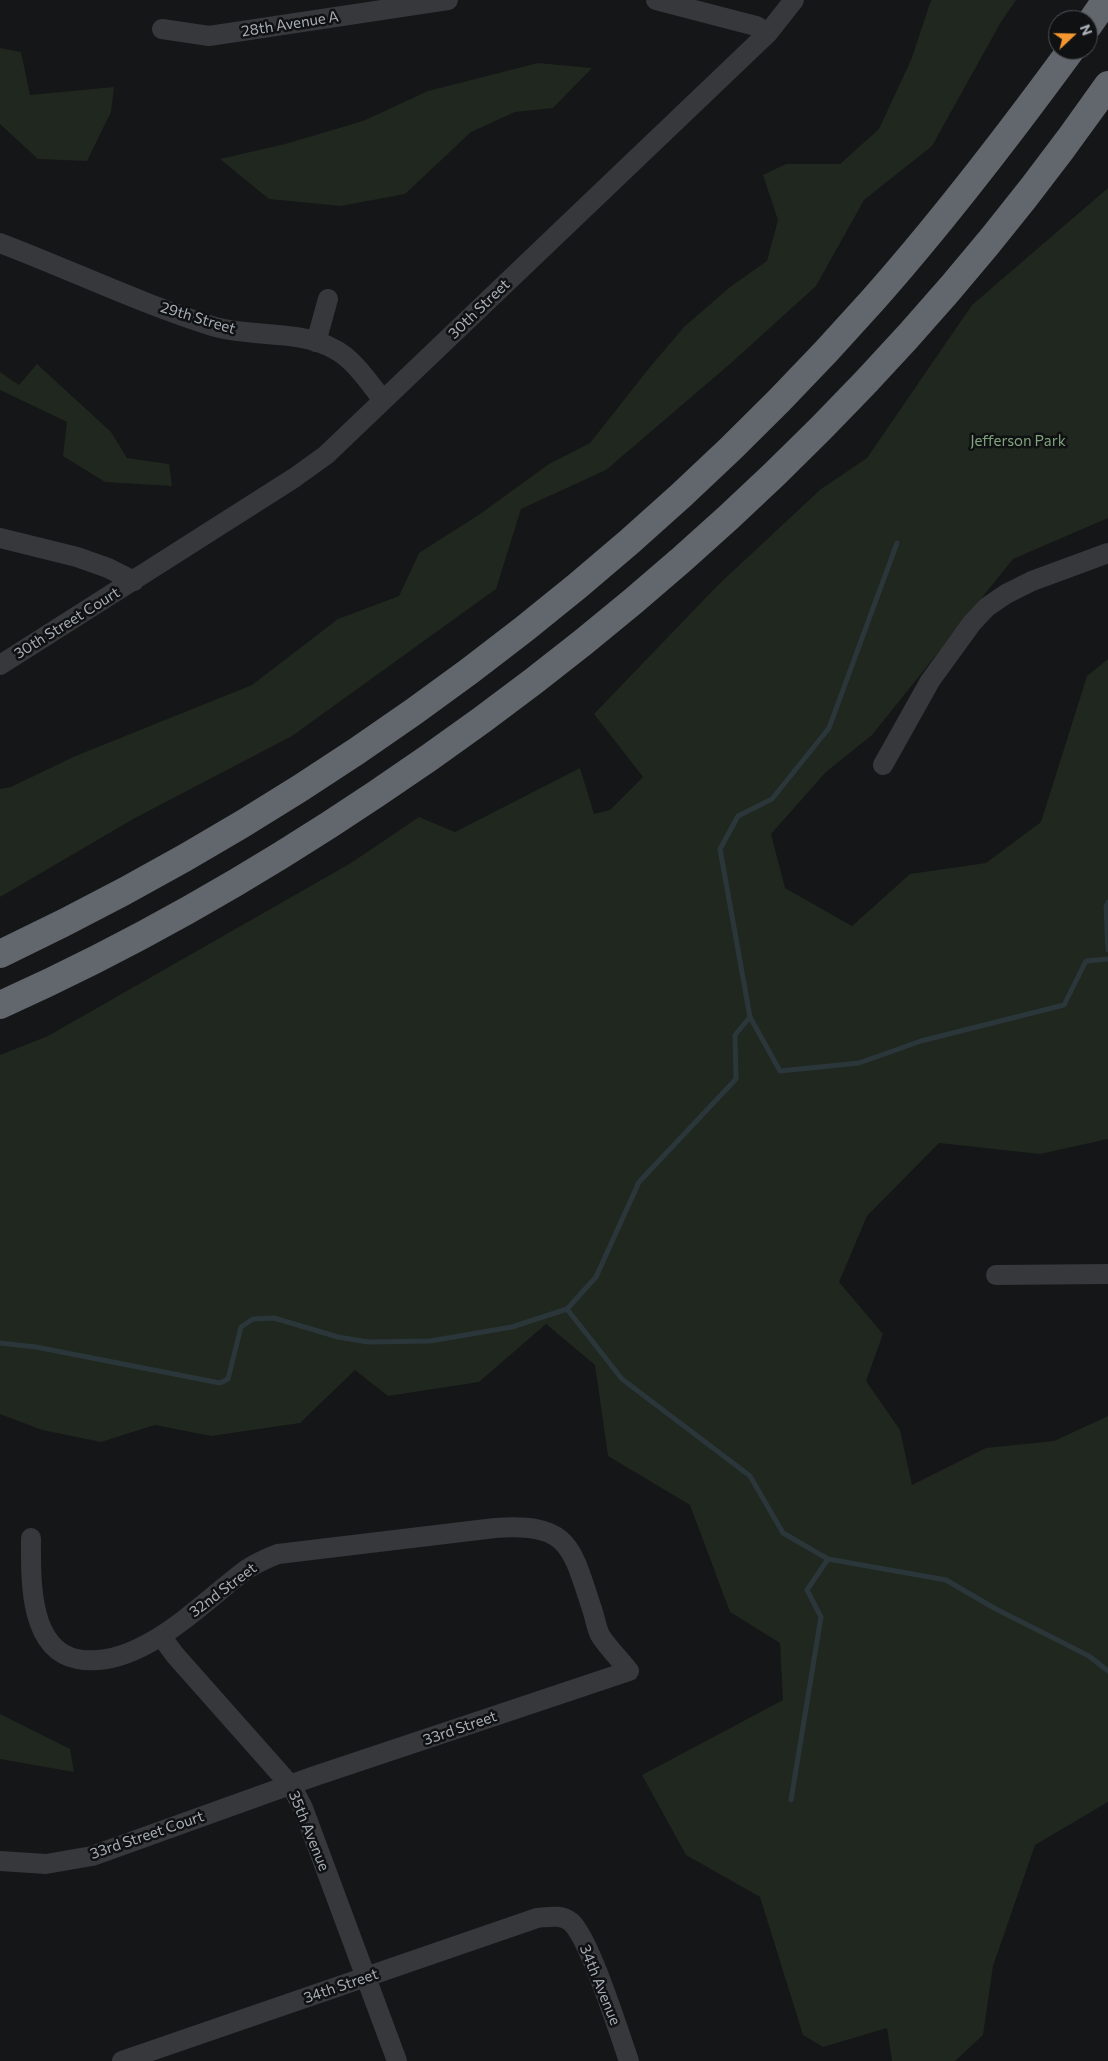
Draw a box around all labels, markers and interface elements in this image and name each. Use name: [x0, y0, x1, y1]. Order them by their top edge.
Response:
street label: 28th Avenue A: [240, 7, 340, 41]
north arrow: [1048, 10, 1098, 60]
text: N: [1077, 22, 1096, 38]
street label: 30th Street: [445, 275, 513, 343]
street label: 29th Street: [158, 298, 238, 338]
park label: Jefferson Park: [970, 432, 1066, 450]
street label: 30th Street Court: [11, 583, 123, 663]
street label: 32nd Street: [186, 1559, 260, 1621]
street label: 33rd Street: [421, 1707, 499, 1749]
street label: 35th Avenue: [285, 1788, 333, 1874]
street label: 33rd Street Court: [88, 1807, 206, 1863]
street label: 34th Avenue: [576, 1942, 624, 2028]
street label: 34th Street: [301, 1965, 381, 2007]

